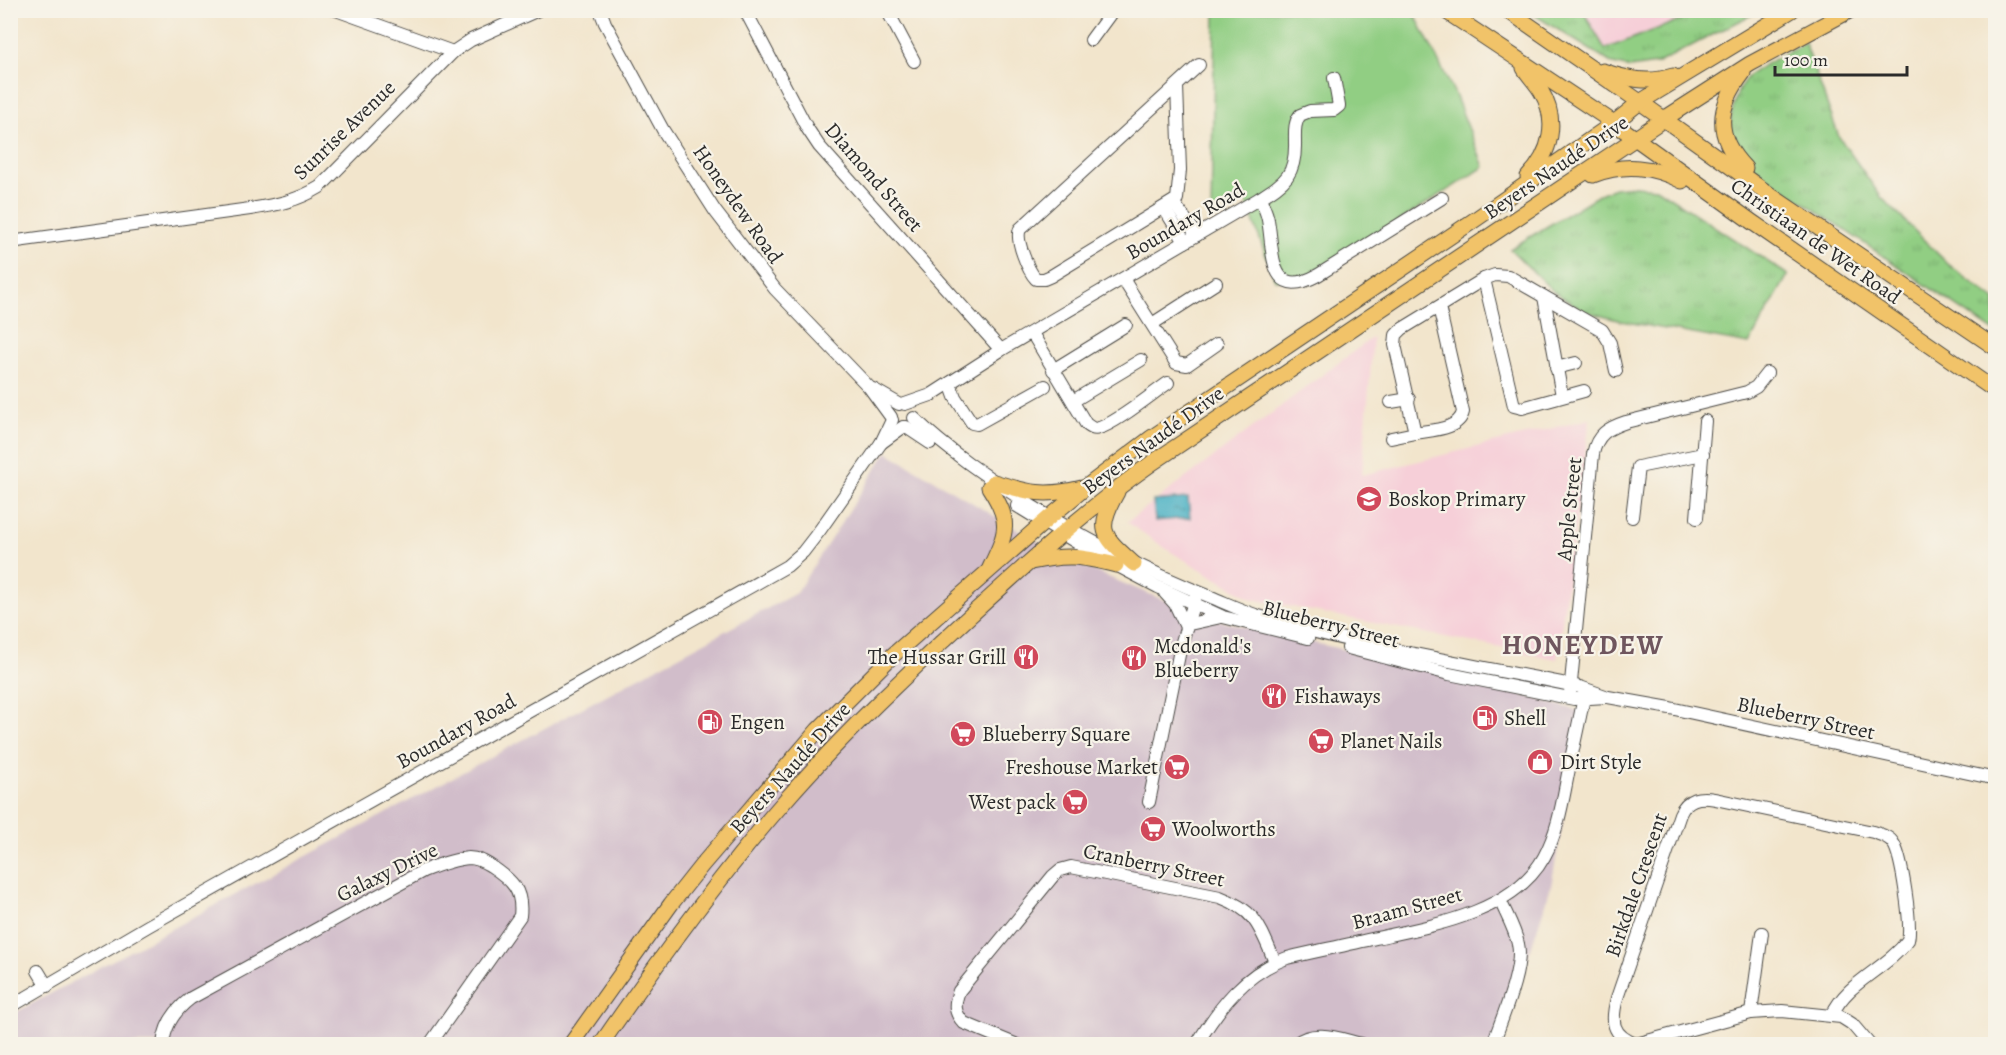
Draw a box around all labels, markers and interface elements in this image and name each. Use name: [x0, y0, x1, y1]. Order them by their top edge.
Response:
scale bar: [1775, 39, 1907, 77]
text: 100 m: [1784, 48, 1828, 72]
street label: Sunrise Avenue: [287, 74, 401, 186]
street label: Beyers Naudé Drive: [1478, 108, 1634, 226]
street label: Diamond Street: [818, 116, 930, 238]
street label: Honeydew Road: [687, 139, 790, 270]
street label: Christiaan de Wet Road: [1725, 172, 1907, 311]
street label: Boundary Road: [1121, 175, 1250, 266]
street label: Beyers Naudé Drive: [1077, 379, 1229, 501]
street label: Apple Street: [1550, 456, 1588, 563]
school or university icon: Boskop Primary: [1354, 484, 1384, 514]
place label: Boskop Primary: [1388, 485, 1526, 513]
street label: Blueberry Street: [1260, 593, 1402, 655]
district label: HONEYDEW: [1502, 627, 1664, 663]
place label: Mcdonald's Blueberry: [1154, 632, 1252, 684]
restaurant icon: The Hussar Grill: [1011, 642, 1041, 672]
place label: The Hussar Grill: [868, 643, 1006, 671]
restaurant icon: Mcdonald's Blueberry: [1119, 643, 1149, 673]
restaurant icon: Fishaways: [1259, 681, 1289, 711]
place label: Fishaways: [1294, 682, 1381, 710]
street label: Boundary Road: [391, 686, 521, 775]
street label: Blueberry Street: [1735, 690, 1877, 746]
street label: Beyers Naudé Drive: [723, 696, 857, 840]
fuel station icon: Shell: [1470, 703, 1500, 733]
place label: Shell: [1504, 704, 1546, 732]
fuel station icon: Engen: [695, 707, 725, 737]
place label: Engen: [730, 708, 785, 736]
supermarket icon: Blueberry Square: [948, 719, 978, 749]
place label: Blueberry Square: [982, 720, 1130, 748]
supermarket icon: Planet Nails: [1306, 726, 1336, 756]
place label: Planet Nails: [1340, 727, 1442, 755]
shop icon: Dirt Style: [1525, 747, 1555, 777]
place label: Dirt Style: [1560, 748, 1642, 776]
supermarket icon: Freshouse Market: [1162, 752, 1192, 782]
place label: Freshouse Market: [1005, 753, 1158, 781]
supermarket icon: West pack: [1060, 787, 1090, 817]
place label: West pack: [968, 788, 1057, 816]
street label: Birkdale Crescent: [1598, 809, 1674, 961]
supermarket icon: Woolworths: [1138, 814, 1168, 844]
place label: Woolworths: [1171, 815, 1276, 843]
street label: Galaxy Drive: [332, 835, 442, 909]
street label: Cranberry Street: [1081, 836, 1227, 894]
street label: Braam Street: [1349, 880, 1465, 936]

